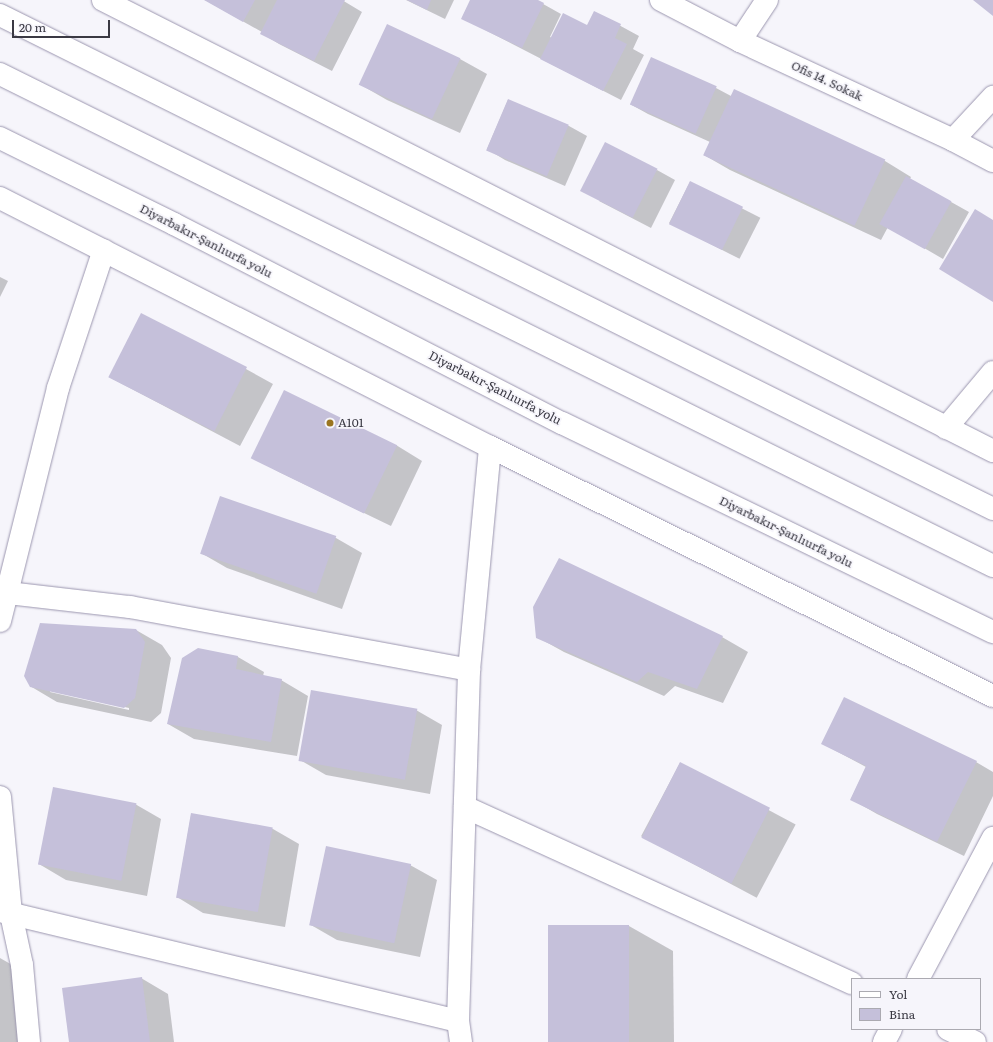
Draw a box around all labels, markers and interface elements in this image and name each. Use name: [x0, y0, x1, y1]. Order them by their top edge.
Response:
scale bar: [14, 12, 112, 38]
text: 20 m: [19, 18, 46, 36]
street label: Ofis 14. Sokak: [789, 58, 865, 104]
street label: Diyarbakır-Şanlıurfa yolu: [137, 201, 275, 281]
street label: Diyarbakır-Şanlıurfa yolu: [426, 348, 564, 428]
place label: A101: [338, 416, 364, 430]
marker: A101: [325, 418, 335, 428]
street label: Diyarbakır-Şanlıurfa yolu: [717, 493, 855, 571]
legend: [851, 978, 981, 1030]
text: Yol: [889, 985, 907, 1003]
text: Bina: [889, 1005, 915, 1023]

